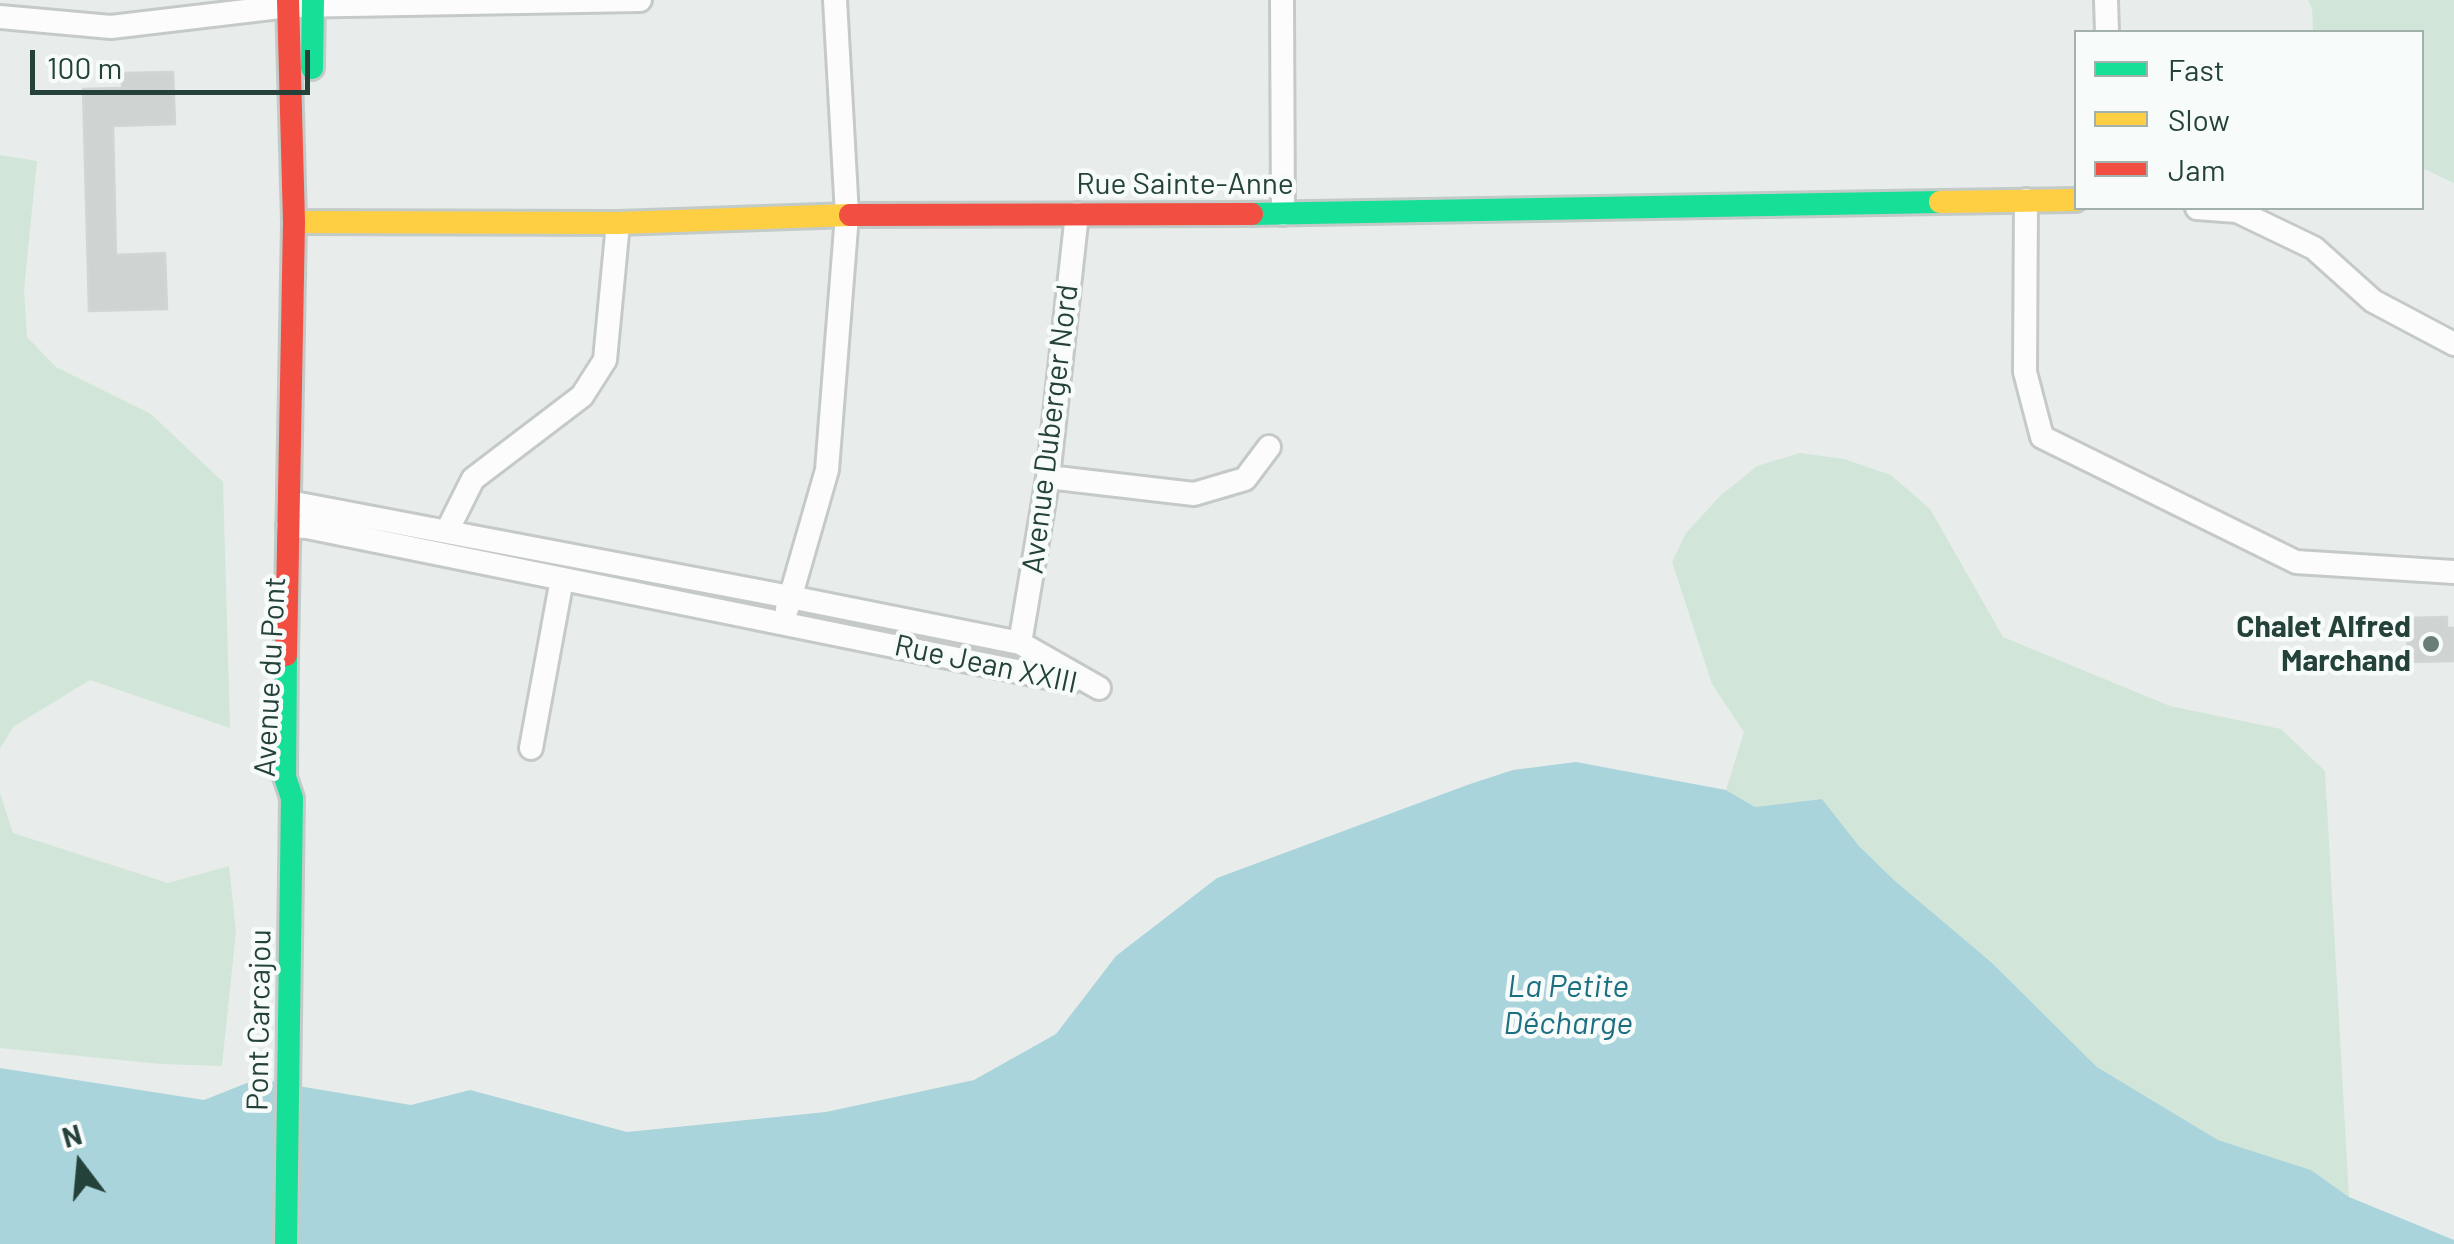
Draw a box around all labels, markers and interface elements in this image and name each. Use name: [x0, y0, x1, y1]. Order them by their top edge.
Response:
scale bar: [35, 30, 315, 92]
legend: [2074, 30, 2424, 210]
text: 100 m: [47, 49, 122, 85]
text: Fast: [2168, 51, 2225, 87]
text: Slow: [2168, 101, 2230, 137]
text: Jam: [2168, 151, 2225, 187]
street label: Rue Sainte-Anne: [1076, 166, 1294, 202]
street label: Avenue Duberger Nord: [1014, 282, 1086, 576]
street label: Avenue du Pont: [247, 576, 293, 778]
place label: Chalet Alfred Marchand: [2236, 609, 2411, 680]
street label: Rue Jean XXIII: [891, 627, 1081, 701]
marker: Chalet Alfred Marchand: [2420, 633, 2442, 655]
street label: Pont Carcajou: [239, 929, 279, 1111]
water label: La Petite Décharge: [1503, 967, 1633, 1042]
north arrow: [30, 1114, 130, 1214]
text: N: [58, 1116, 85, 1154]

